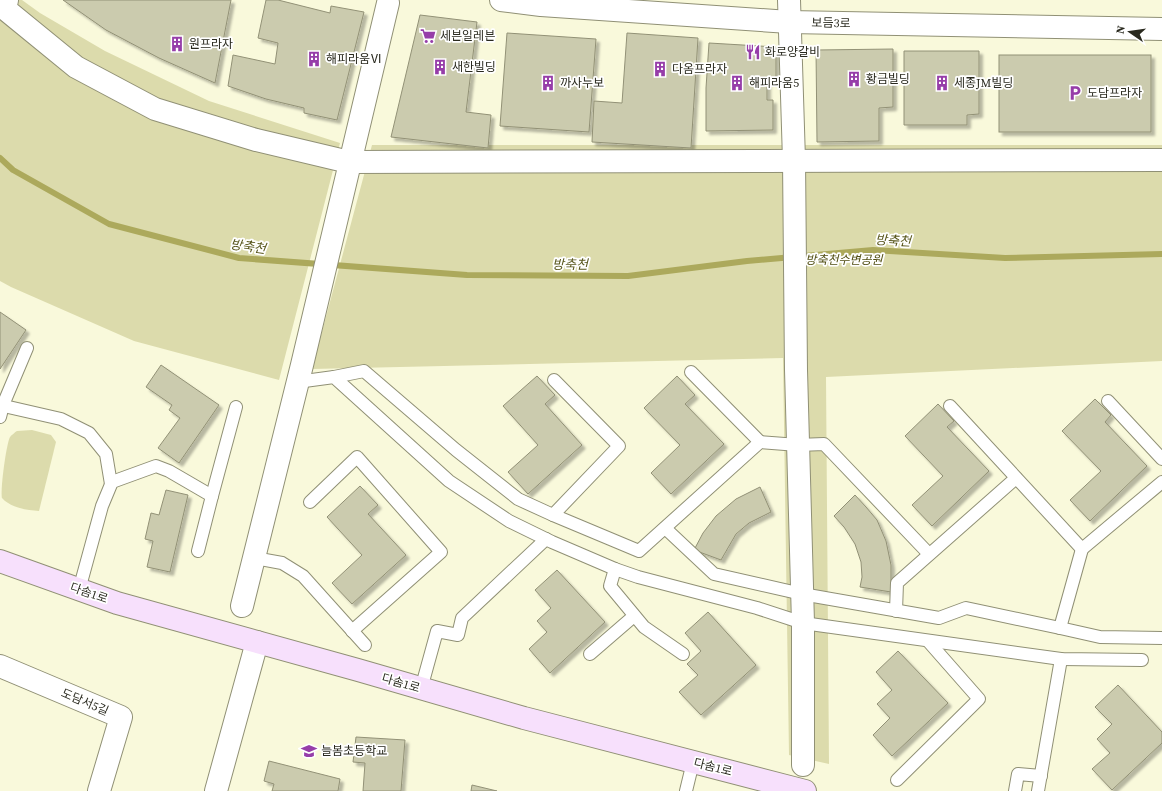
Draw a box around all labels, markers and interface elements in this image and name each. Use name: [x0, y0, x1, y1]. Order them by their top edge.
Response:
north arrow: [1110, 12, 1150, 52]
street label: 보듬3로: [811, 15, 851, 31]
text: N: [1113, 24, 1129, 35]
supermarket icon: 세븐일레븐: [419, 27, 437, 45]
place label: 세븐일레븐: [440, 28, 495, 44]
building icon: 원프라자: [168, 35, 186, 53]
place label: 원프라자: [189, 36, 233, 52]
restaurant icon: 화로양갈비: [744, 43, 762, 61]
place label: 화로양갈비: [765, 44, 820, 60]
building icon: 해피라움Ⅵ: [305, 50, 323, 68]
place label: 해피라움Ⅵ: [326, 51, 382, 67]
building icon: 새한빌딩: [431, 58, 449, 76]
place label: 새한빌딩: [452, 59, 496, 75]
building icon: 다옴프라자: [651, 60, 669, 78]
place label: 다옴프라자: [672, 61, 727, 77]
building icon: 황금빌딩: [845, 70, 863, 88]
place label: 황금빌딩: [866, 71, 910, 87]
building icon: 까사누보: [539, 74, 557, 92]
building icon: 해피라움5: [728, 74, 746, 92]
building icon: 세종JM빌딩: [933, 74, 951, 92]
place label: 까사누보: [560, 75, 604, 91]
place label: 해피라움5: [749, 75, 799, 91]
place label: 세종JM빌딩: [954, 75, 1013, 91]
parking icon: 도담프라자: [1066, 84, 1084, 102]
place label: 도담프라자: [1087, 85, 1142, 101]
water label: 방축천: [875, 231, 912, 250]
water label: 방축천: [229, 236, 268, 258]
park label: 방축천수변공원: [805, 252, 884, 268]
water label: 방축천: [552, 256, 589, 273]
street label: 다솜1로: [68, 579, 110, 607]
street label: 다솜1로: [380, 670, 422, 696]
street label: 도담서5길: [59, 685, 111, 719]
school or university icon: 늘봄초등학교: [300, 742, 318, 760]
place label: 늘봄초등학교: [321, 743, 387, 759]
street label: 다솜1로: [692, 755, 734, 779]

